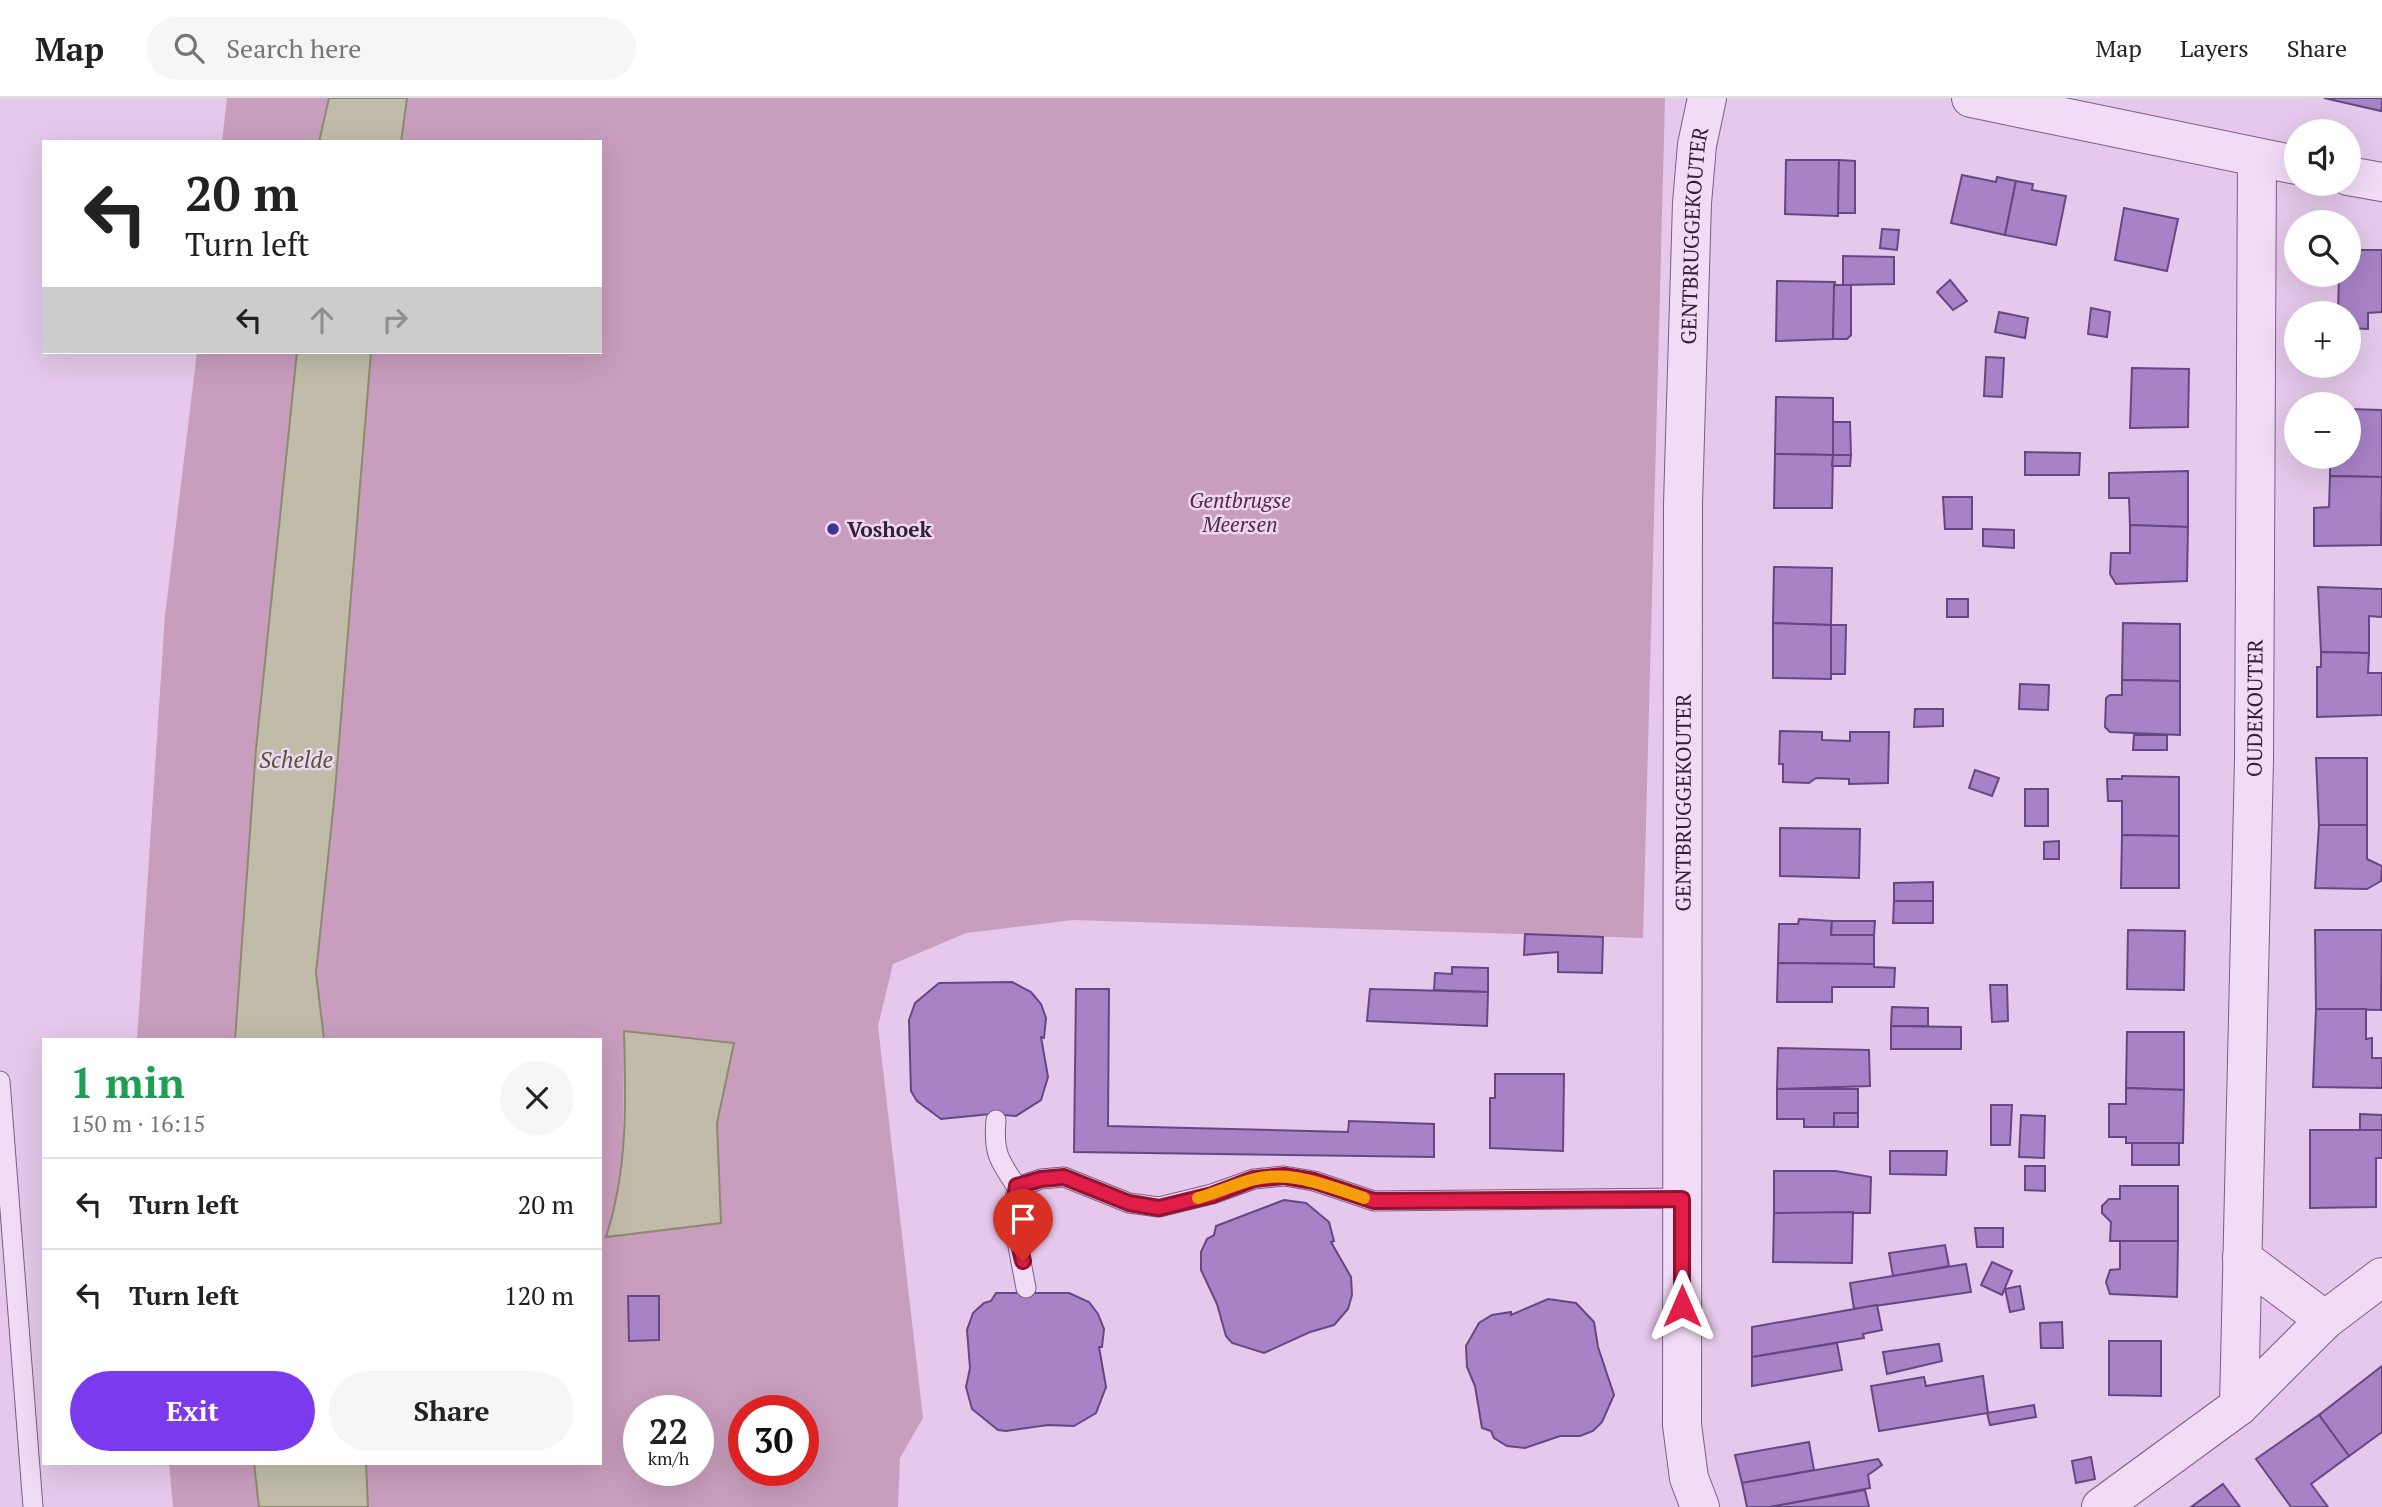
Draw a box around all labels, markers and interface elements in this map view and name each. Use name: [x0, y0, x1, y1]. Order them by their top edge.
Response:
search box: [146, 17, 636, 80]
text: Map: [35, 27, 104, 70]
icon: search: [170, 29, 208, 67]
text: Search here: [226, 31, 361, 65]
text: Map: [2095, 32, 2142, 64]
text: Layers: [2180, 32, 2249, 64]
text: Share: [2287, 32, 2347, 64]
map controls: [2284, 119, 2361, 469]
button: sound: [2284, 119, 2361, 196]
street label: GENTBRUGGEKOUTER: [1674, 124, 1715, 345]
text: 20 m: [185, 160, 299, 225]
icon: left: [70, 168, 161, 259]
button: search: [2284, 210, 2361, 287]
text: Turn left: [185, 223, 309, 265]
icon: left: [230, 301, 268, 339]
icon: ahead: [303, 301, 341, 339]
icon: right: [376, 301, 414, 339]
button: +: [2284, 301, 2361, 378]
button: −: [2284, 392, 2361, 469]
park label: Gentbrugse Meersen: [1189, 486, 1291, 538]
place label: Voshoek: [847, 515, 932, 543]
marker: Voshoek: [825, 521, 841, 537]
street label: OUDEKOUTER: [2240, 639, 2269, 777]
street label: GENTBRUGGEKOUTER: [1669, 693, 1697, 911]
water label: Schelde: [259, 744, 333, 775]
text: 1 min: [70, 1054, 185, 1110]
button: close: [500, 1061, 574, 1135]
text: 150 m · 16:15: [70, 1108, 205, 1139]
icon: left: [70, 1185, 108, 1223]
text: Turn left: [129, 1187, 239, 1221]
text: 20 m: [518, 1187, 574, 1221]
pin: [993, 1189, 1053, 1261]
icon: arrive: [1004, 1200, 1042, 1238]
position arrow: [1645, 1269, 1719, 1343]
icon: left: [70, 1276, 108, 1314]
text: Turn left: [129, 1278, 239, 1312]
text: 120 m: [504, 1278, 574, 1312]
button: Exit: [70, 1371, 315, 1451]
button: Share: [329, 1371, 574, 1451]
speed limit sign: 30: [728, 1395, 819, 1486]
text: 22: [649, 1408, 688, 1454]
text: km/h: [648, 1446, 689, 1470]

